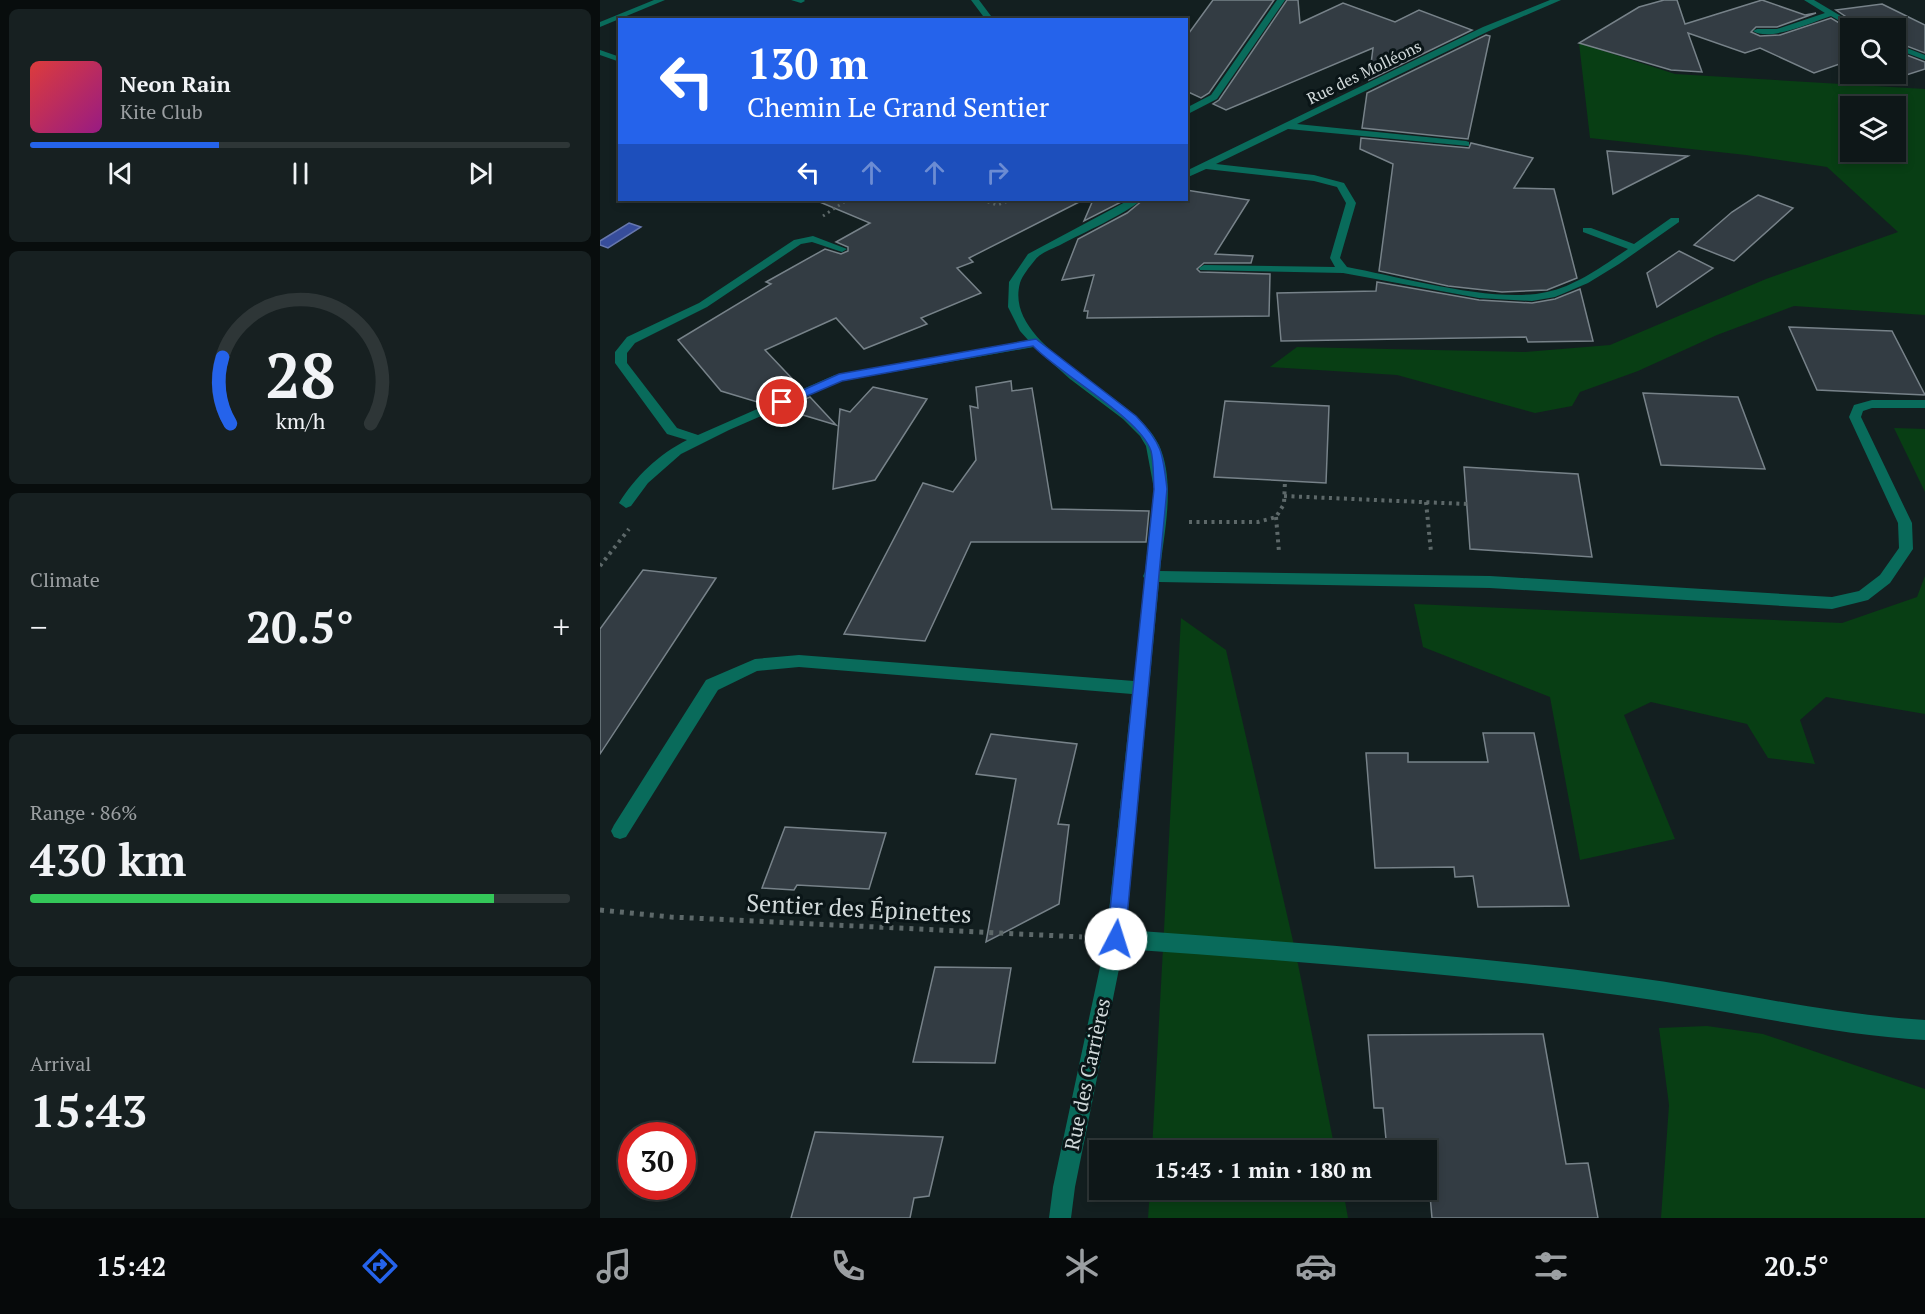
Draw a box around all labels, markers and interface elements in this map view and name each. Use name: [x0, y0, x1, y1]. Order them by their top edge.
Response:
map controls: [1840, 18, 1906, 162]
button: search: [1840, 18, 1906, 84]
text: 130 m: [747, 35, 868, 91]
street label: Rue des Molléons: [1303, 35, 1425, 109]
icon: left: [648, 42, 726, 120]
text: Neon Rain: [120, 69, 231, 98]
text: Chemin Le Grand Sentier: [747, 89, 1049, 125]
button: layers: [1840, 96, 1906, 162]
text: Kite Club: [120, 98, 203, 125]
icon: left: [792, 156, 825, 189]
icon: ahead: [855, 156, 888, 189]
icon: ahead: [918, 156, 951, 189]
icon: right: [981, 156, 1014, 189]
icon: previous: [104, 157, 137, 190]
icon: pause: [284, 157, 317, 190]
icon: next: [464, 157, 497, 190]
text: 28: [265, 333, 335, 416]
pin: [756, 376, 807, 427]
icon: arrive: [765, 385, 798, 418]
text: km/h: [275, 408, 325, 436]
text: Climate: [30, 566, 100, 593]
text: 20.5°: [246, 596, 354, 656]
text: −: [30, 605, 48, 648]
text: +: [552, 605, 570, 648]
text: Range · 86%: [30, 799, 137, 826]
text: 430 km: [30, 829, 186, 889]
street label: Sentier des Épinettes: [746, 886, 972, 930]
position arrow: [1084, 907, 1148, 971]
street label: Rue des Carrières: [1058, 996, 1116, 1152]
text: Arrival: [30, 1050, 91, 1077]
text: 15:43: [30, 1080, 147, 1140]
speed limit sign: 30: [618, 1122, 696, 1200]
text: 15:43 · 1 min · 180 m: [1154, 1155, 1372, 1184]
icon: directions: [359, 1245, 401, 1287]
icon: music: [593, 1245, 635, 1287]
icon: phone: [827, 1245, 869, 1287]
icon: climate: [1061, 1245, 1103, 1287]
icon: car: [1295, 1245, 1337, 1287]
icon: filters: [1530, 1245, 1572, 1287]
text: 15:42: [96, 1248, 166, 1284]
text: 20.5°: [1764, 1248, 1829, 1284]

